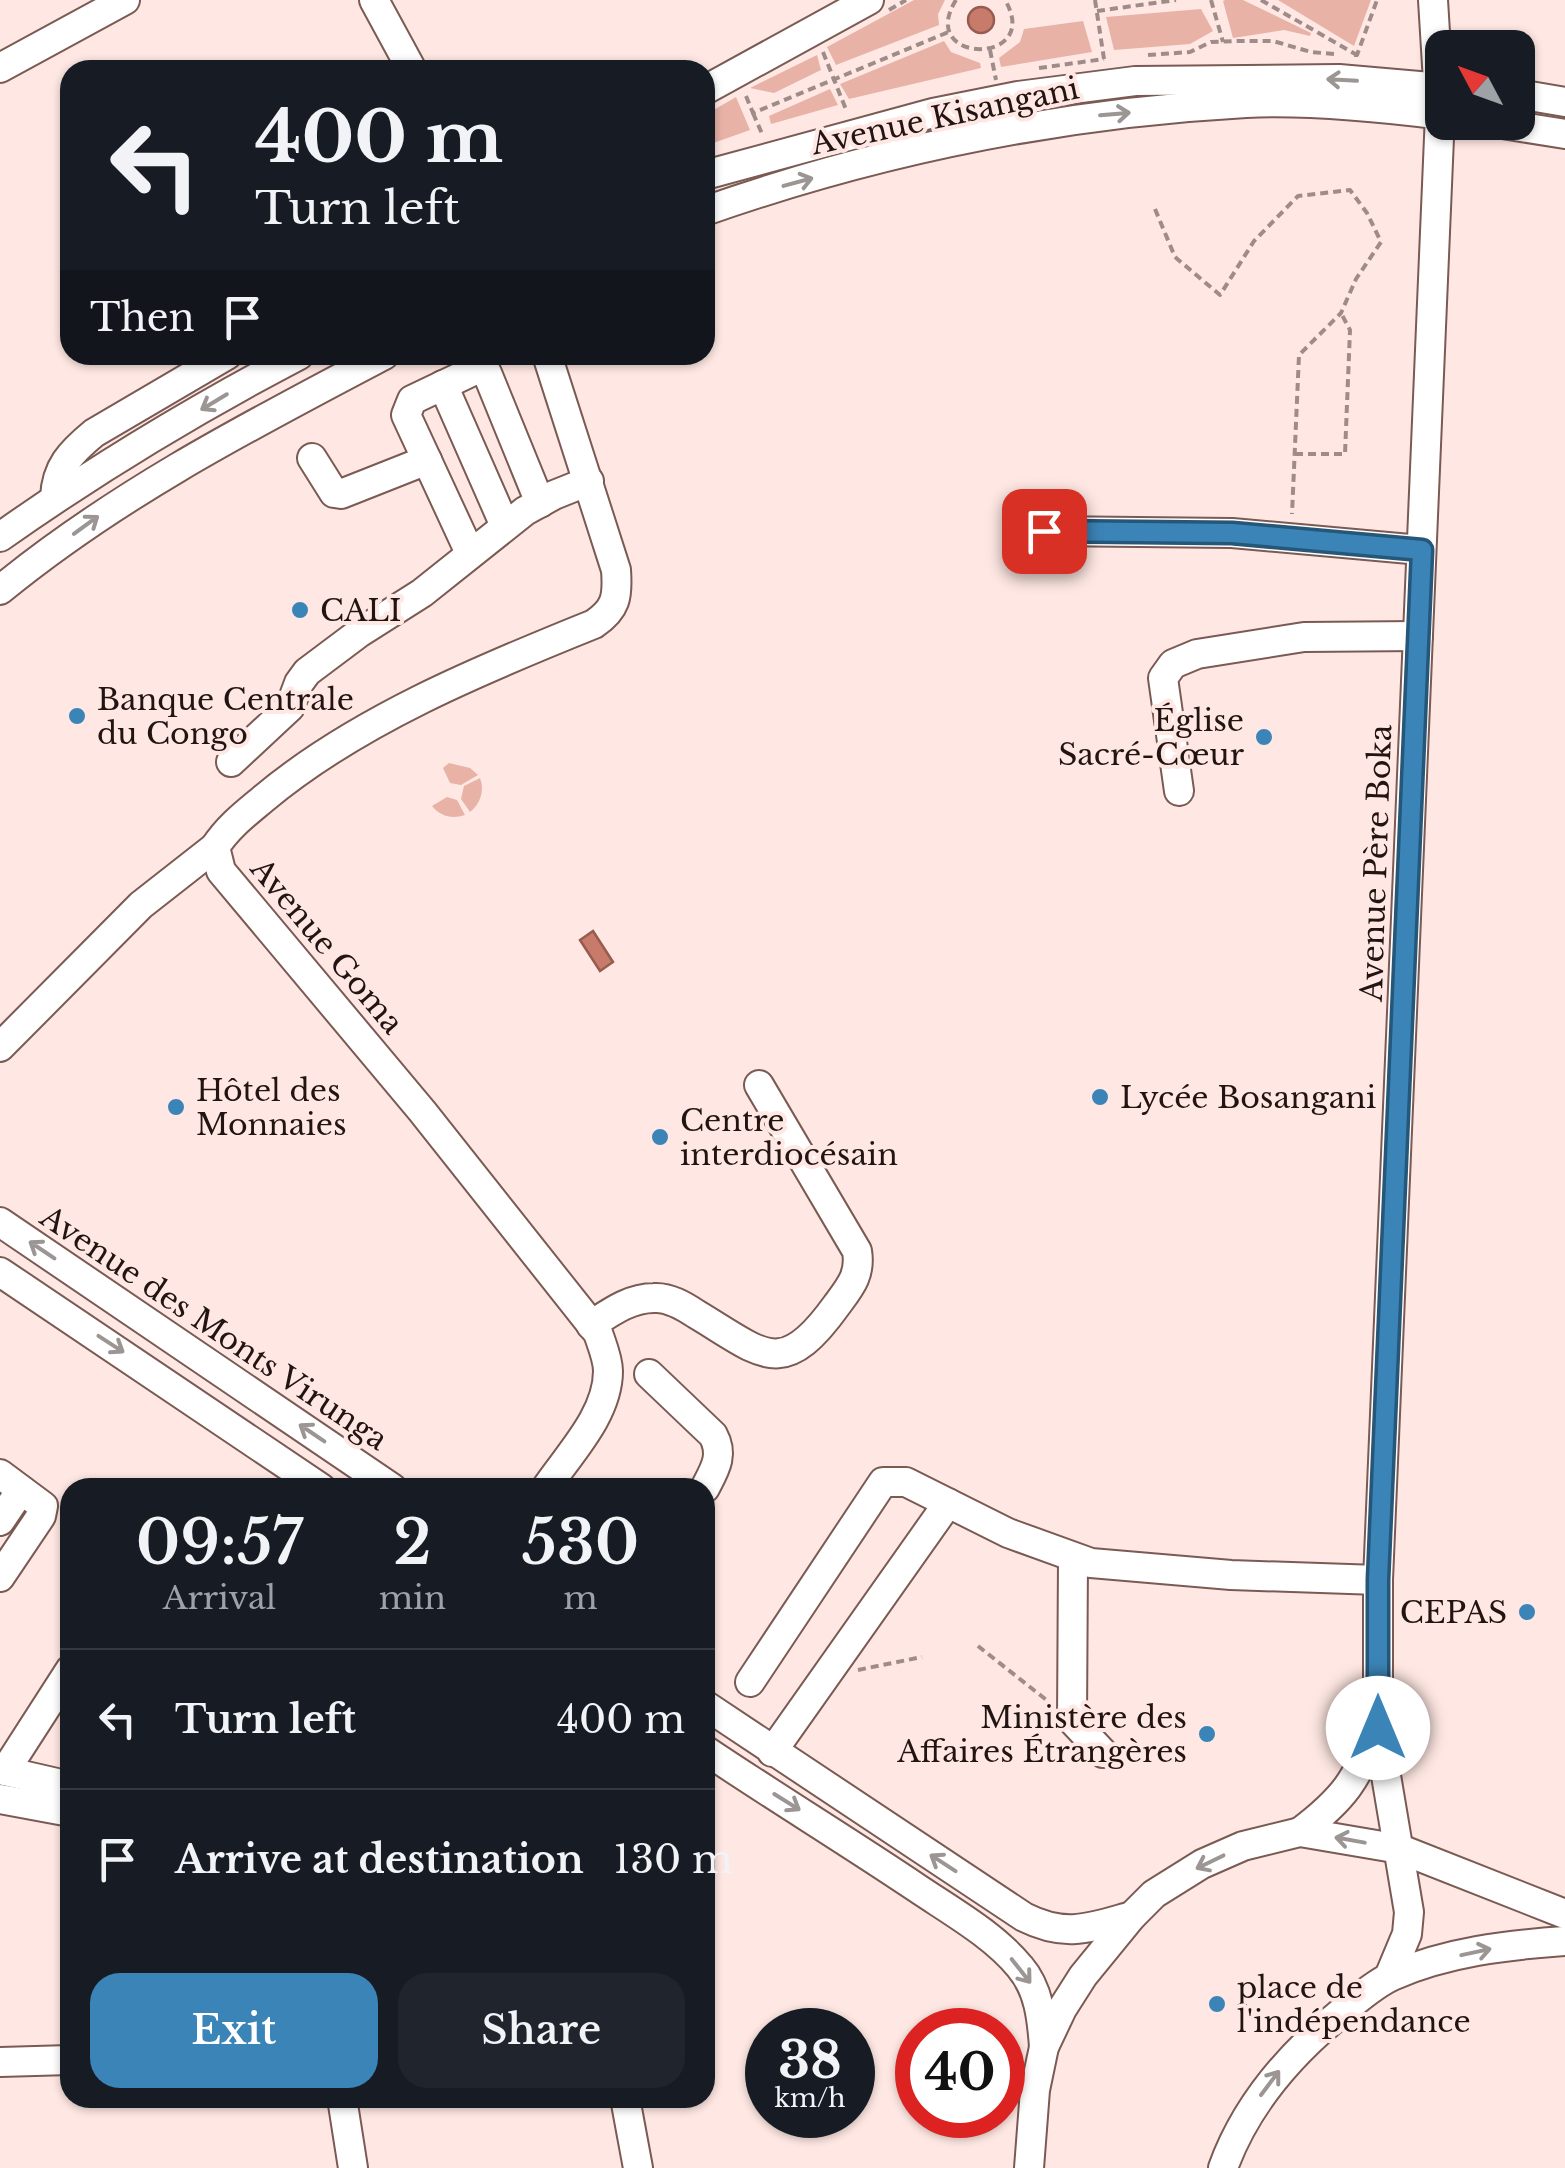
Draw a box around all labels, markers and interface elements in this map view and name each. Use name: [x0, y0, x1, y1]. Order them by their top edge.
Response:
north arrow: [1425, 30, 1535, 140]
map controls: [1425, 30, 1535, 140]
street label: Avenue Kisangani: [807, 70, 1082, 163]
one-way arrow: [1327, 70, 1359, 89]
text: 400 m: [255, 94, 503, 181]
icon: left: [90, 100, 220, 230]
one-way arrow: [1099, 105, 1131, 124]
one-way arrow: [782, 172, 813, 191]
text: Turn left: [255, 180, 460, 236]
icon: arrive: [215, 290, 270, 345]
text: Then: [90, 294, 195, 341]
one-way arrow: [200, 392, 229, 412]
pin: [1002, 489, 1087, 574]
icon: arrive: [1017, 504, 1072, 559]
one-way arrow: [71, 515, 99, 536]
place label: CALI: [320, 592, 401, 629]
marker: CALI: [289, 599, 311, 621]
place label: Banque Centrale du Congo: [97, 681, 354, 752]
place label: Église Sacré-Cœur: [1058, 702, 1245, 773]
marker: Banque Centrale du Congo: [66, 705, 88, 727]
street label: Avenue Père Boka: [1353, 723, 1399, 1003]
marker: Église Sacré-Cœur: [1253, 726, 1275, 748]
street label: Avenue Goma: [242, 850, 411, 1041]
place label: Hôtel des Monnaies: [196, 1072, 347, 1143]
place label: Lycée Bosangani: [1120, 1079, 1376, 1116]
marker: Lycée Bosangani: [1089, 1086, 1111, 1108]
marker: Hôtel des Monnaies: [165, 1096, 187, 1118]
place label: Centre interdiocésain: [680, 1102, 898, 1173]
marker: Centre interdiocésain: [649, 1126, 671, 1148]
street label: Avenue des Monts Virunga: [33, 1197, 395, 1458]
one-way arrow: [29, 1240, 57, 1261]
one-way arrow: [96, 1334, 124, 1355]
one-way arrow: [298, 1422, 326, 1443]
text: 09:57: [136, 1506, 303, 1580]
text: 2: [393, 1506, 432, 1580]
text: 530: [522, 1506, 639, 1580]
text: Arrival: [163, 1578, 276, 1618]
text: min: [379, 1578, 446, 1618]
text: m: [563, 1578, 598, 1618]
place label: CEPAS: [1400, 1594, 1507, 1631]
marker: CEPAS: [1516, 1601, 1538, 1623]
position arrow: [1326, 1676, 1430, 1780]
icon: left: [90, 1692, 145, 1747]
text: Turn left: [175, 1696, 356, 1743]
text: 400 m: [557, 1696, 685, 1743]
place label: Ministère des Affaires Étrangères: [896, 1699, 1187, 1770]
marker: Ministère des Affaires Étrangères: [1196, 1723, 1218, 1745]
one-way arrow: [773, 1791, 801, 1812]
one-way arrow: [1334, 1830, 1367, 1849]
icon: arrive: [90, 1832, 145, 1887]
text: Arrive at destination: [175, 1836, 584, 1883]
text: 130 m: [614, 1836, 733, 1883]
one-way arrow: [930, 1852, 958, 1873]
one-way arrow: [1196, 1853, 1226, 1872]
one-way arrow: [1459, 1941, 1491, 1960]
one-way arrow: [1010, 1957, 1031, 1984]
place label: place de l'indépendance: [1237, 1969, 1471, 2040]
button: Exit: [90, 1973, 378, 2088]
button: Share: [398, 1973, 685, 2088]
marker: place de l'indépendance: [1206, 1993, 1228, 2015]
speed limit sign: 40: [895, 2008, 1025, 2138]
text: 38: [778, 2029, 842, 2092]
one-way arrow: [1259, 2070, 1280, 2097]
text: km/h: [775, 2083, 845, 2114]

